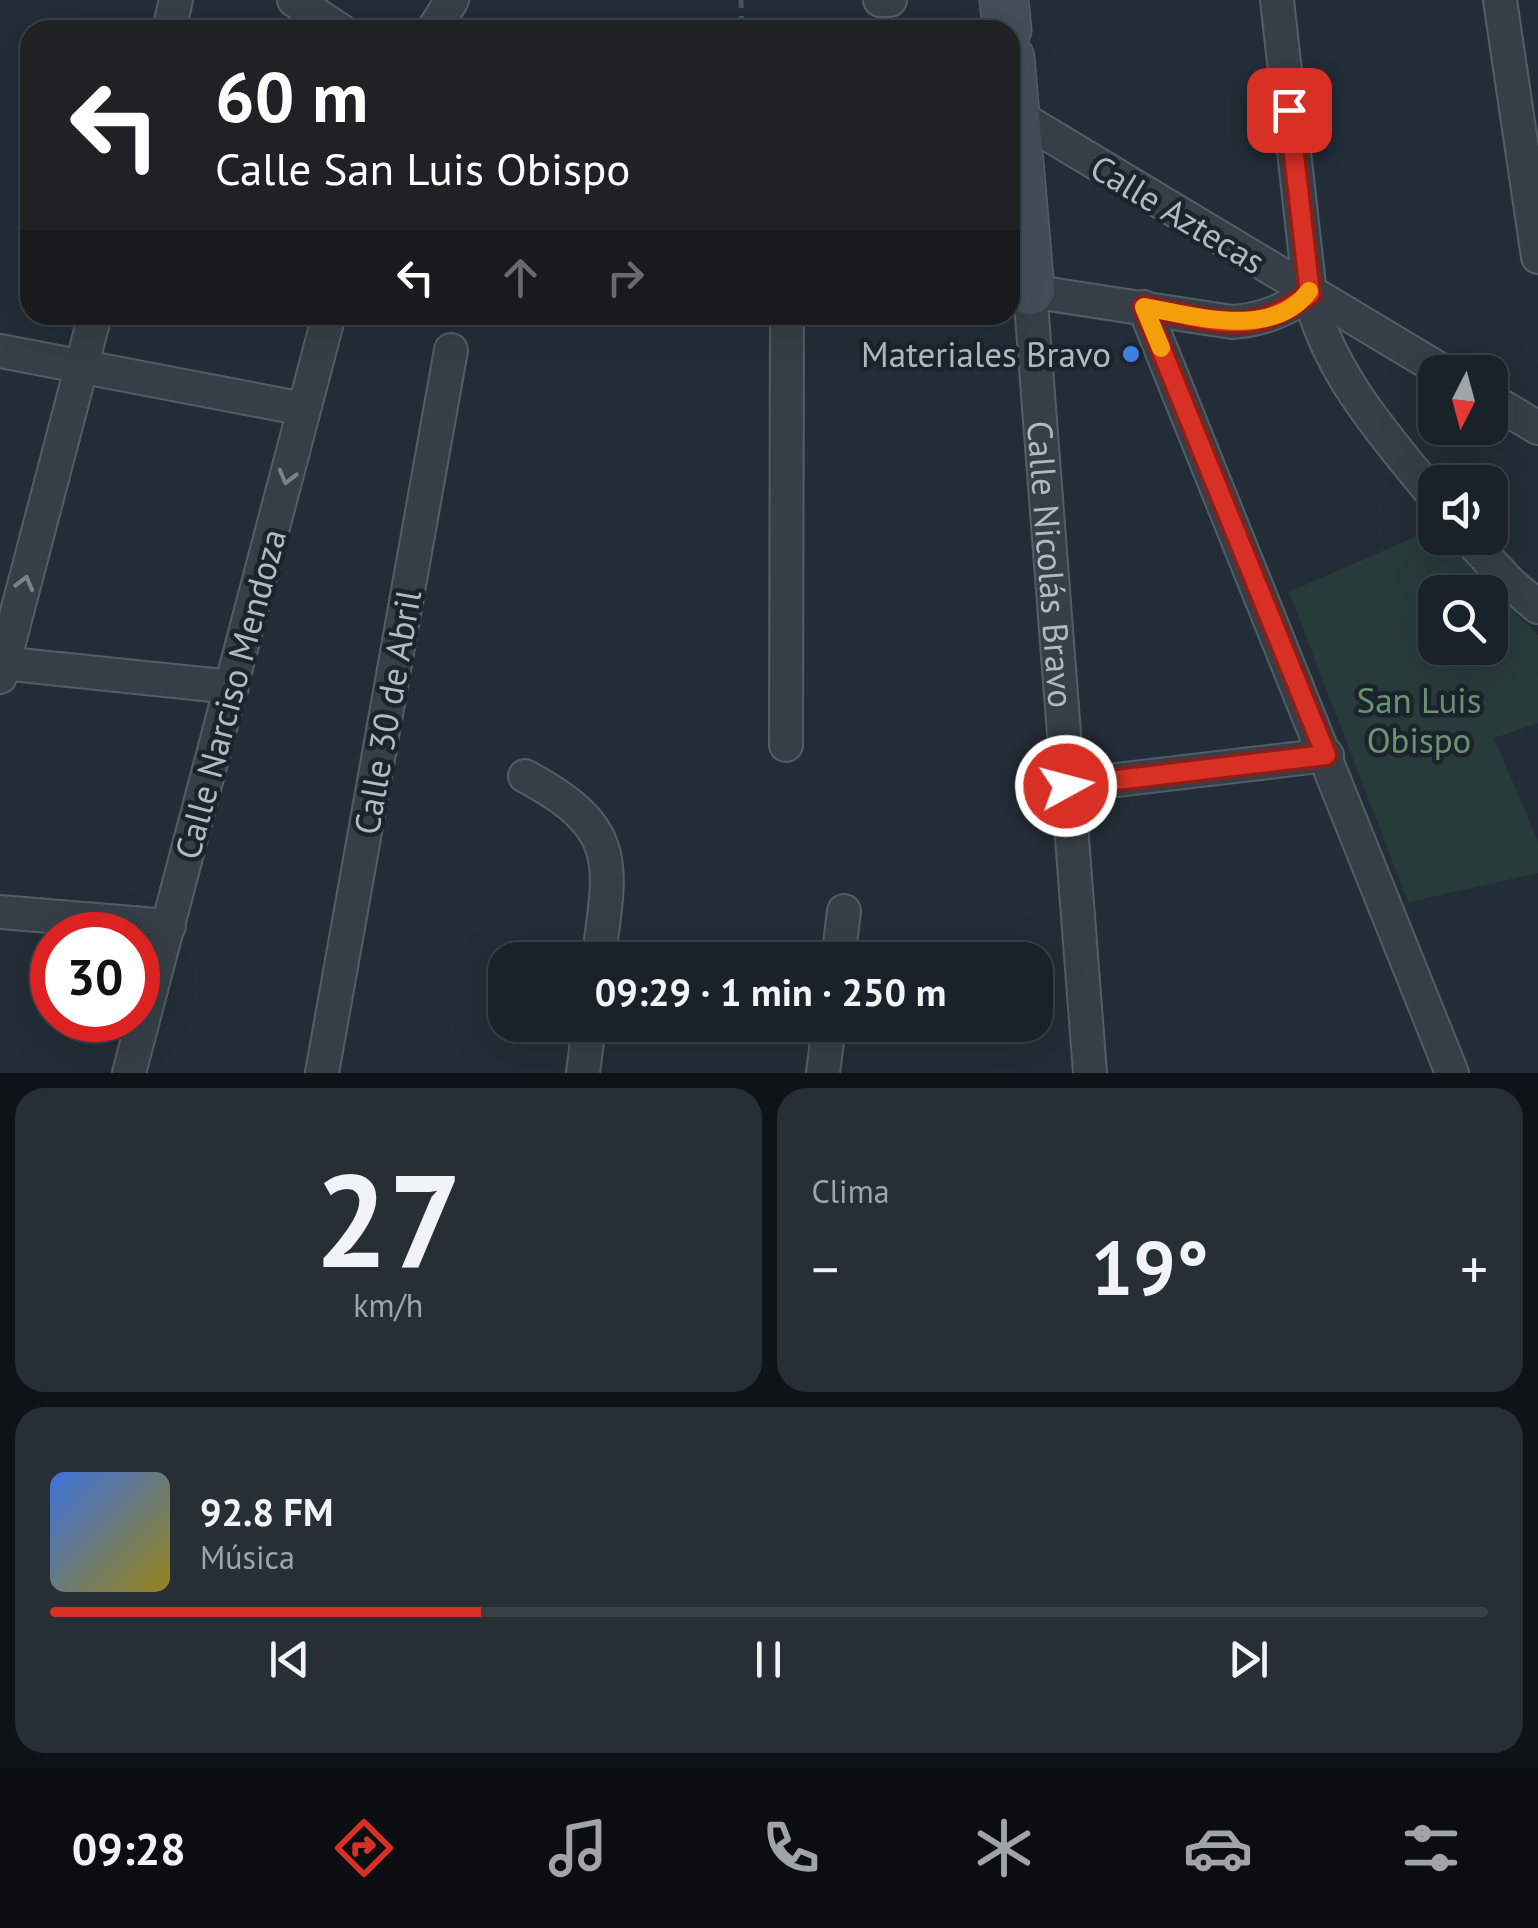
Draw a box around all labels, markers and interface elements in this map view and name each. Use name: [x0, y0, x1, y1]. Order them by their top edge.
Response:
text: 60 m: [215, 51, 368, 141]
icon: left: [50, 60, 180, 190]
pin: [1247, 68, 1332, 153]
icon: arrive: [1262, 83, 1317, 138]
text: Calle San Luis Obispo: [215, 139, 630, 197]
street label: Calle Aztecas: [1082, 144, 1274, 284]
icon: left: [388, 250, 443, 305]
icon: ahead: [493, 250, 548, 305]
icon: right: [598, 250, 653, 305]
place label: Materiales Bravo: [861, 331, 1111, 377]
marker: Materiales Bravo: [1120, 343, 1142, 365]
north arrow: [1418, 355, 1508, 445]
map controls: [1418, 355, 1508, 665]
street label: Calle Nicolás Bravo: [1017, 419, 1085, 709]
button: sound: [1418, 465, 1508, 555]
one-way arrow: [277, 468, 298, 485]
street label: Calle Narciso Mendoza: [164, 524, 296, 864]
one-way arrow: [13, 575, 34, 592]
button: search: [1418, 575, 1508, 665]
street label: Calle 30 de Abril: [343, 586, 431, 838]
park label: San Luis Obispo: [1357, 677, 1481, 763]
position arrow: [1014, 734, 1118, 838]
speed limit sign: 30: [30, 912, 160, 1042]
text: 09:29 · 1 min · 250 m: [595, 967, 946, 1016]
text: 27: [315, 1135, 462, 1303]
text: Clima: [812, 1170, 890, 1212]
text: 19°: [1091, 1219, 1209, 1316]
text: −: [812, 1233, 839, 1304]
text: +: [1460, 1233, 1488, 1304]
text: km/h: [353, 1284, 423, 1326]
text: 92.8 FM: [200, 1487, 333, 1536]
text: Música: [200, 1536, 295, 1578]
icon: previous: [262, 1632, 317, 1687]
icon: pause: [741, 1632, 796, 1687]
icon: next: [1221, 1632, 1276, 1687]
icon: directions: [329, 1813, 399, 1883]
icon: music: [543, 1813, 613, 1883]
icon: phone: [756, 1813, 826, 1883]
icon: climate: [969, 1813, 1039, 1883]
icon: car: [1183, 1813, 1253, 1883]
icon: filters: [1396, 1813, 1466, 1883]
text: 09:28: [72, 1819, 186, 1877]

